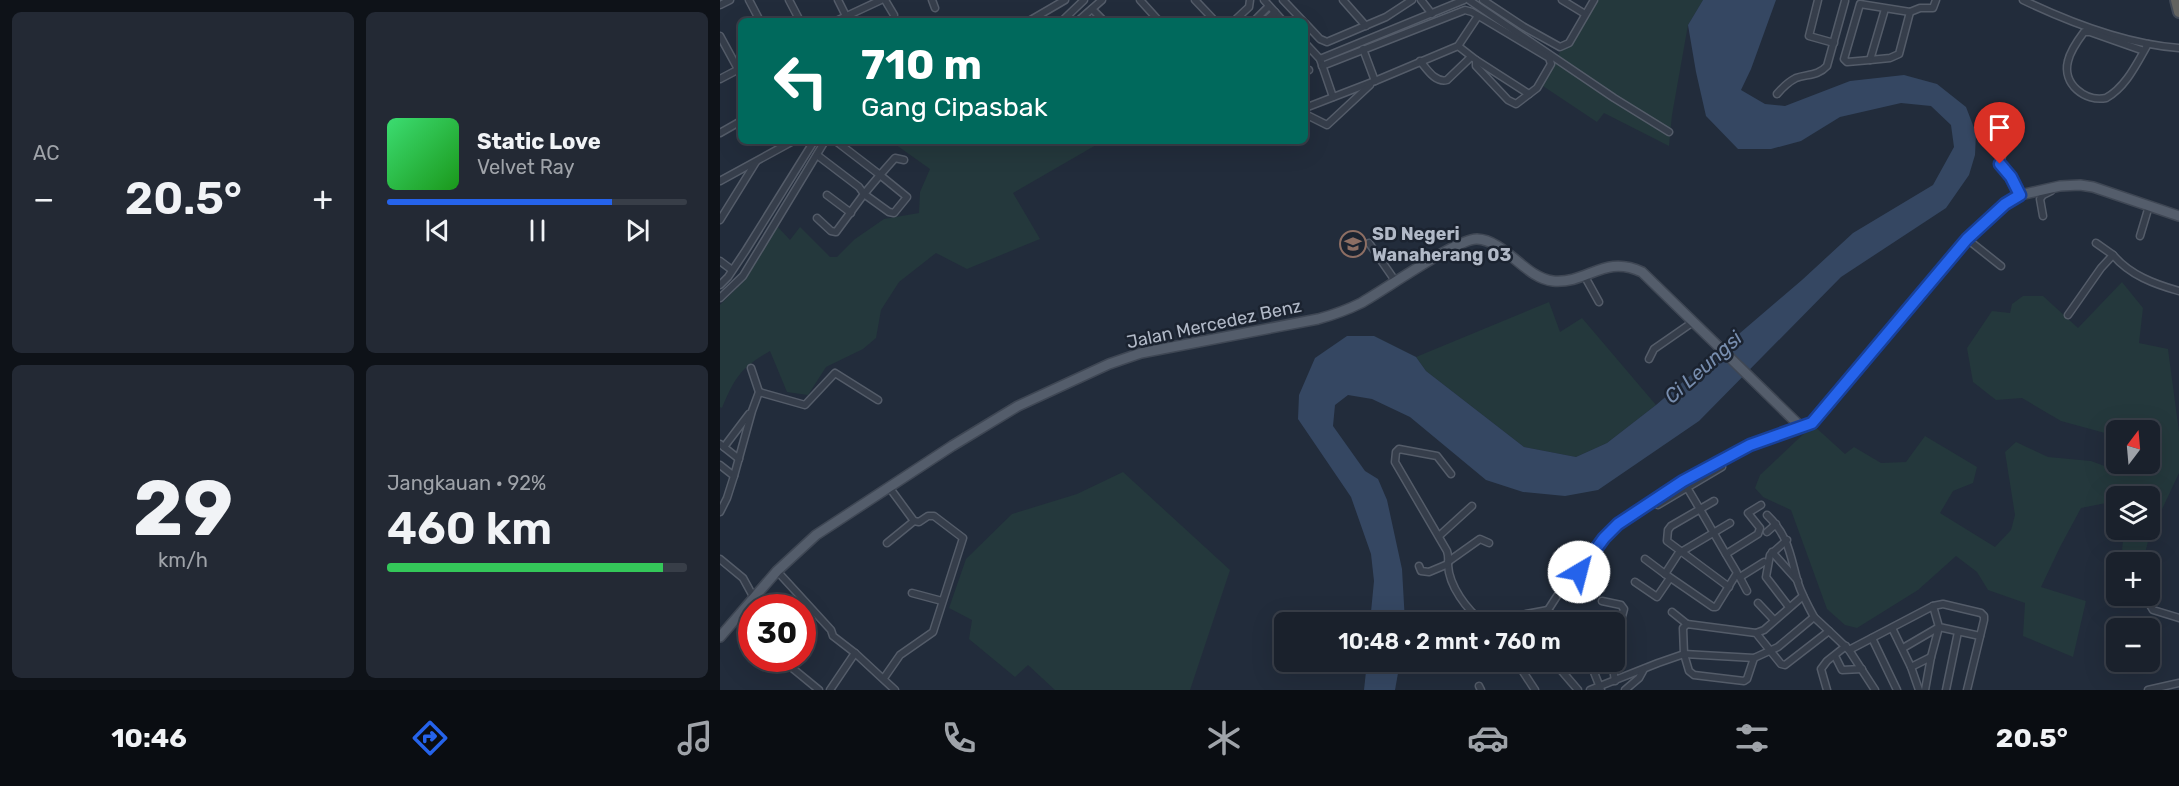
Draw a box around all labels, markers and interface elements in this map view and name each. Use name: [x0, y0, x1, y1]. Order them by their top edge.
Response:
text: 710 m: [861, 40, 982, 90]
icon: left: [762, 42, 840, 120]
text: Gang Cipasbak: [861, 91, 1048, 123]
pin: [1974, 102, 2025, 164]
icon: arrive: [1983, 111, 2016, 144]
text: Static Love: [477, 128, 601, 155]
text: AC: [33, 141, 59, 165]
text: Velvet Ray: [477, 155, 575, 179]
text: 20.5°: [125, 172, 242, 225]
text: −: [33, 179, 54, 218]
text: +: [312, 179, 333, 218]
icon: previous: [421, 214, 454, 247]
icon: pause: [521, 214, 554, 247]
icon: next: [621, 214, 654, 247]
place label: SD Negeri Wanaherang 03: [1372, 223, 1512, 266]
school or university icon: SD Negeri Wanaherang 03: [1338, 229, 1368, 259]
street label: Jalan Mercedez Benz: [1124, 295, 1304, 353]
water label: Ci Leungsi: [1659, 325, 1748, 408]
north arrow: [2106, 420, 2160, 474]
map controls: [2106, 420, 2160, 672]
text: 29: [133, 462, 233, 555]
text: Jangkauan · 92%: [387, 471, 546, 495]
button: layers: [2106, 486, 2160, 540]
text: 460 km: [387, 502, 552, 555]
position arrow: [1547, 540, 1611, 604]
text: km/h: [158, 548, 208, 572]
button: +: [2106, 552, 2160, 606]
speed limit sign: 30: [738, 594, 816, 672]
button: −: [2106, 618, 2160, 672]
text: 10:48 · 2 mnt · 760 m: [1338, 628, 1561, 655]
icon: directions: [409, 717, 451, 759]
icon: music: [674, 717, 716, 759]
icon: phone: [938, 717, 980, 759]
icon: climate: [1203, 717, 1245, 759]
icon: car: [1467, 717, 1509, 759]
icon: filters: [1731, 717, 1773, 759]
text: 10:46: [111, 722, 187, 754]
text: 20.5°: [1996, 722, 2068, 754]

